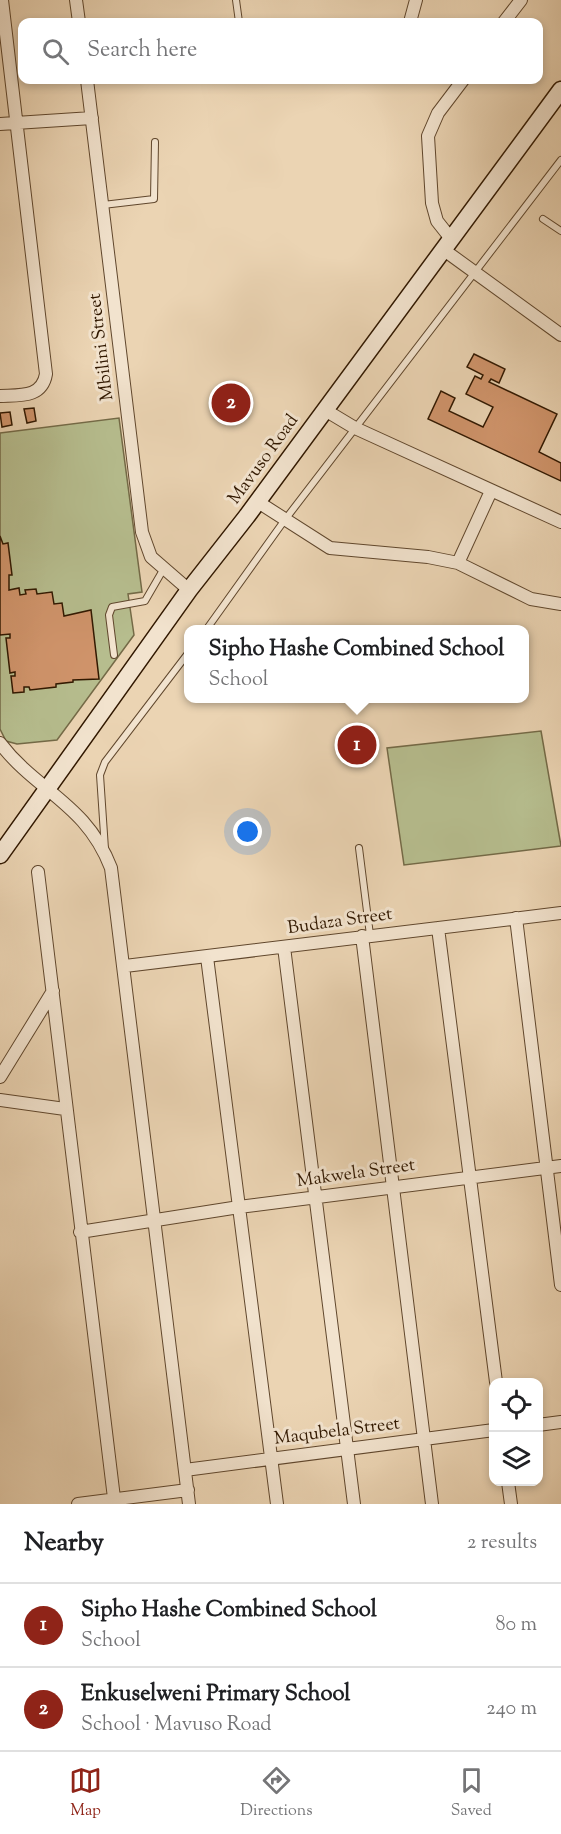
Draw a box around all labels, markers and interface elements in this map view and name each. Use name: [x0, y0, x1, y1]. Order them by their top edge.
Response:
search box: [18, 18, 543, 84]
icon: search: [39, 35, 72, 68]
text: Search here: [87, 35, 197, 67]
street label: Mbilini Street: [83, 292, 121, 402]
pin: 2: [212, 380, 250, 426]
street label: Mavuso Road: [222, 410, 306, 510]
popup: [184, 625, 529, 703]
text: Sipho Hashe Combined School: [209, 634, 504, 666]
text: School: [209, 666, 268, 695]
pin: 1: [338, 722, 376, 768]
your location: [233, 817, 262, 846]
street label: Budaza Street: [286, 902, 394, 942]
street label: Makwela Street: [295, 1153, 417, 1195]
map controls: [489, 1378, 543, 1486]
button: locate: [489, 1378, 543, 1432]
street label: Maqubela Street: [273, 1411, 401, 1453]
button: layers: [489, 1432, 543, 1486]
text: Nearby: [24, 1525, 104, 1562]
text: 2 results: [467, 1529, 537, 1558]
text: Sipho Hashe Combined School: [81, 1595, 377, 1627]
text: 1: [40, 1611, 47, 1640]
text: 80 m: [496, 1611, 537, 1640]
text: School: [81, 1627, 141, 1656]
text: Enkuselweni Primary School: [81, 1679, 351, 1711]
text: 2: [39, 1695, 48, 1724]
text: 240 m: [486, 1695, 537, 1724]
text: School · Mavuso Road: [81, 1711, 272, 1740]
tab: Map: [69, 1764, 102, 1823]
tab: Directions: [240, 1764, 313, 1823]
tab: Saved: [451, 1764, 492, 1823]

